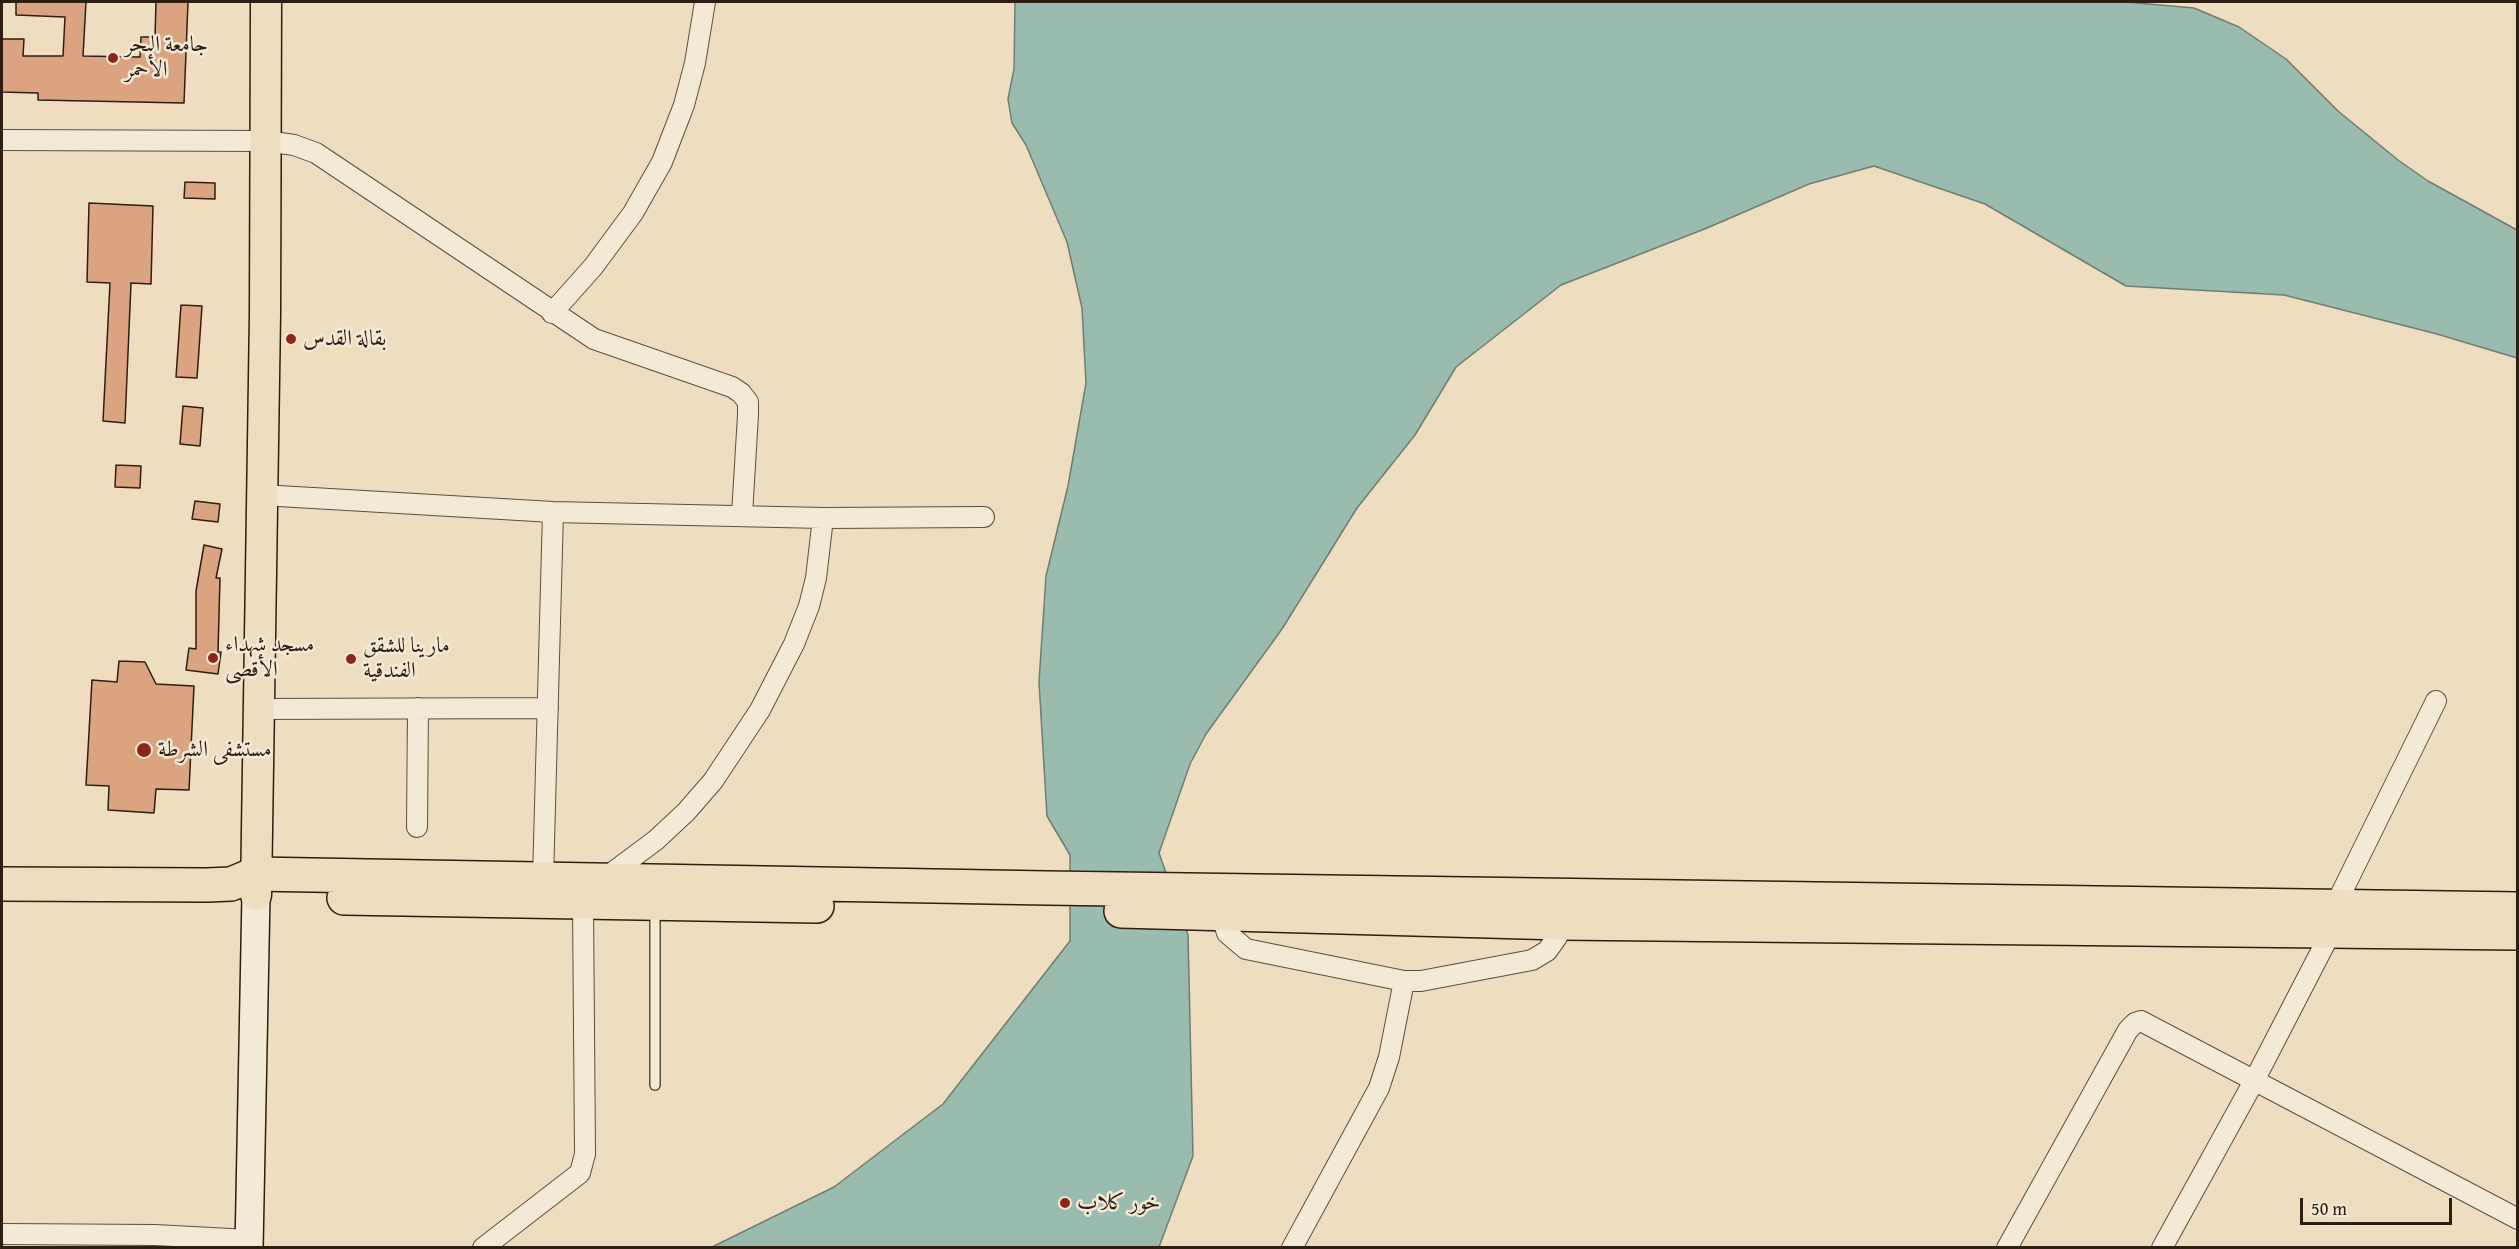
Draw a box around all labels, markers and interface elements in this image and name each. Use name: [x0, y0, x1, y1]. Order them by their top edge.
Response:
place label: جامعة البحر الأحمر: [125, 32, 208, 84]
marker: جامعة البحر الأحمر: [106, 51, 120, 65]
place label: بقالة القدس: [303, 326, 386, 352]
marker: بقالة القدس: [284, 332, 298, 346]
place label: مسجد شهداء الأقصى: [225, 632, 314, 684]
place label: مارينا للشقق الفندقية: [363, 633, 450, 684]
marker: مسجد شهداء الأقصى: [206, 651, 220, 665]
marker: مارينا للشقق الفندقية: [344, 652, 358, 666]
place label: مستشفى الشرطة: [158, 737, 272, 763]
marker: مستشفى الشرطة: [135, 741, 153, 759]
scale bar: [2303, 1186, 2454, 1224]
place label: خور كلاب: [1077, 1190, 1160, 1216]
text: 50 m: [2311, 1195, 2347, 1222]
marker: خور كلاب: [1058, 1196, 1072, 1210]

